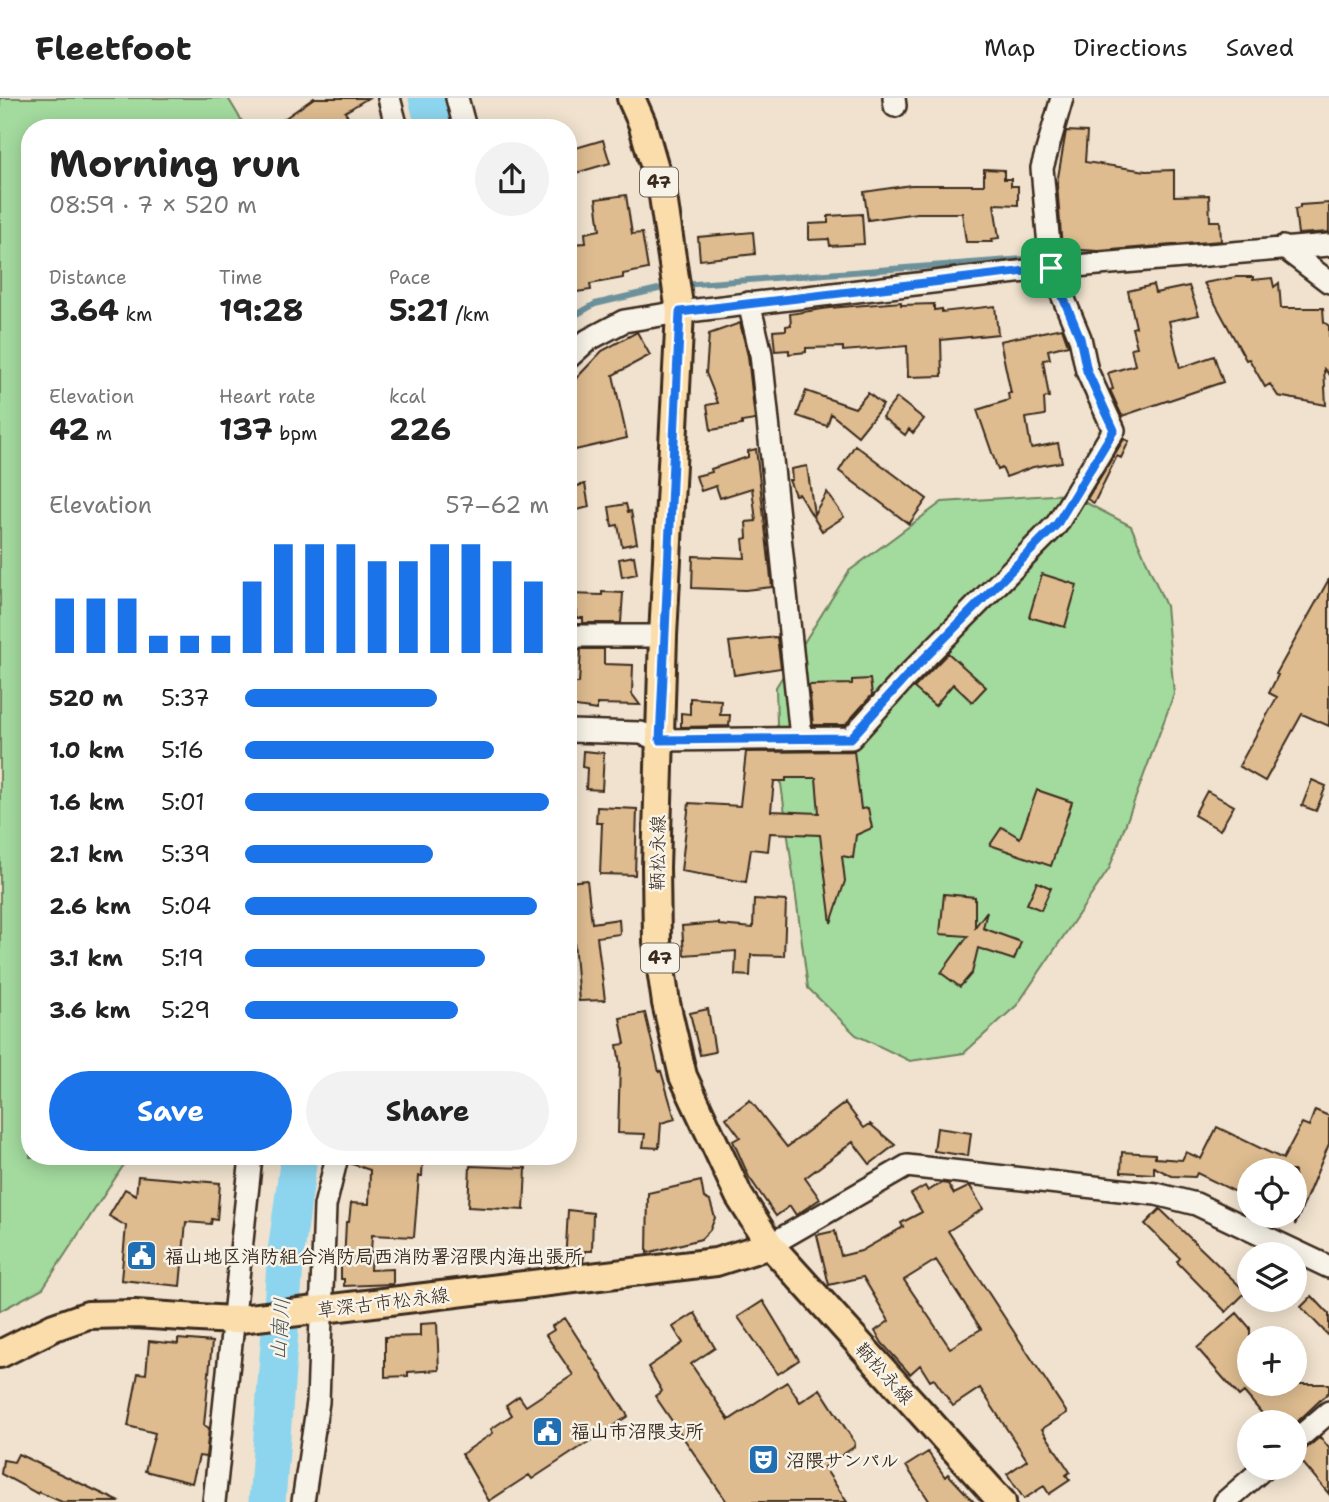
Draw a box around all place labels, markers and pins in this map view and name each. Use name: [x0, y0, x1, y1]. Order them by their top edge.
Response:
pin: [1021, 238, 1081, 298]
public building icon: 福山地区消防組合消防局西消防署沼隈内海出張所: [125, 1239, 159, 1273]
place label: 福山地区消防組合消防局西消防署沼隈内海出張所: [165, 1244, 583, 1269]
public building icon: 福山市沼隈支所: [531, 1414, 565, 1448]
place label: 福山市沼隈支所: [571, 1419, 704, 1444]
theatre icon: 沼隈サンパル: [746, 1443, 780, 1477]
place label: 沼隈サンパル: [786, 1448, 899, 1473]

